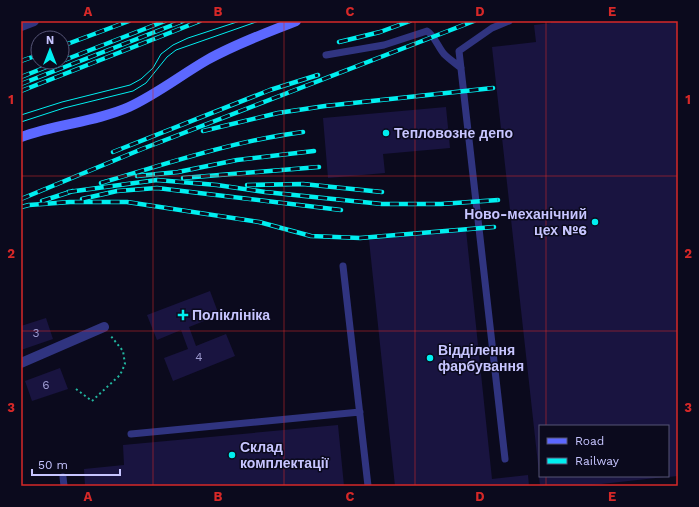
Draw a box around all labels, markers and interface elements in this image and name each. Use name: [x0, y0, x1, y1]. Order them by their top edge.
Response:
text: A: [84, 4, 93, 19]
text: B: [214, 4, 223, 19]
text: C: [346, 4, 355, 19]
text: D: [475, 4, 485, 19]
text: E: [608, 4, 616, 19]
north arrow: [30, 30, 70, 70]
text: N: [46, 34, 54, 47]
text: 1: [8, 92, 14, 107]
text: 1: [685, 92, 691, 107]
place label: Тепловозне депо: [394, 125, 513, 141]
marker: Тепловозне депо: [381, 128, 391, 138]
place label: Ново-механічний цех №6: [464, 206, 587, 238]
marker: Ново-механічний цех №6: [590, 217, 600, 227]
text: 2: [7, 246, 15, 261]
text: 2: [684, 246, 692, 261]
place label: Поліклініка: [192, 307, 270, 323]
marker: Поліклініка: [177, 309, 189, 321]
house number: 3: [33, 326, 40, 340]
place label: Відділення фарбування: [438, 342, 524, 374]
house number: 4: [195, 350, 203, 364]
marker: Відділення фарбування: [425, 353, 435, 363]
house number: 6: [42, 378, 50, 392]
text: 3: [7, 400, 15, 415]
text: 3: [684, 400, 692, 415]
legend: [539, 425, 669, 477]
text: Road: [575, 434, 604, 448]
place label: Склад комплектації: [240, 439, 330, 471]
marker: Склад комплектації: [227, 450, 237, 460]
scale bar: [32, 451, 120, 477]
text: Railway: [575, 454, 620, 468]
text: 50 m: [38, 458, 68, 472]
text: A: [84, 489, 93, 504]
text: B: [214, 489, 223, 504]
text: C: [346, 489, 355, 504]
text: D: [475, 489, 485, 504]
text: E: [608, 489, 616, 504]

